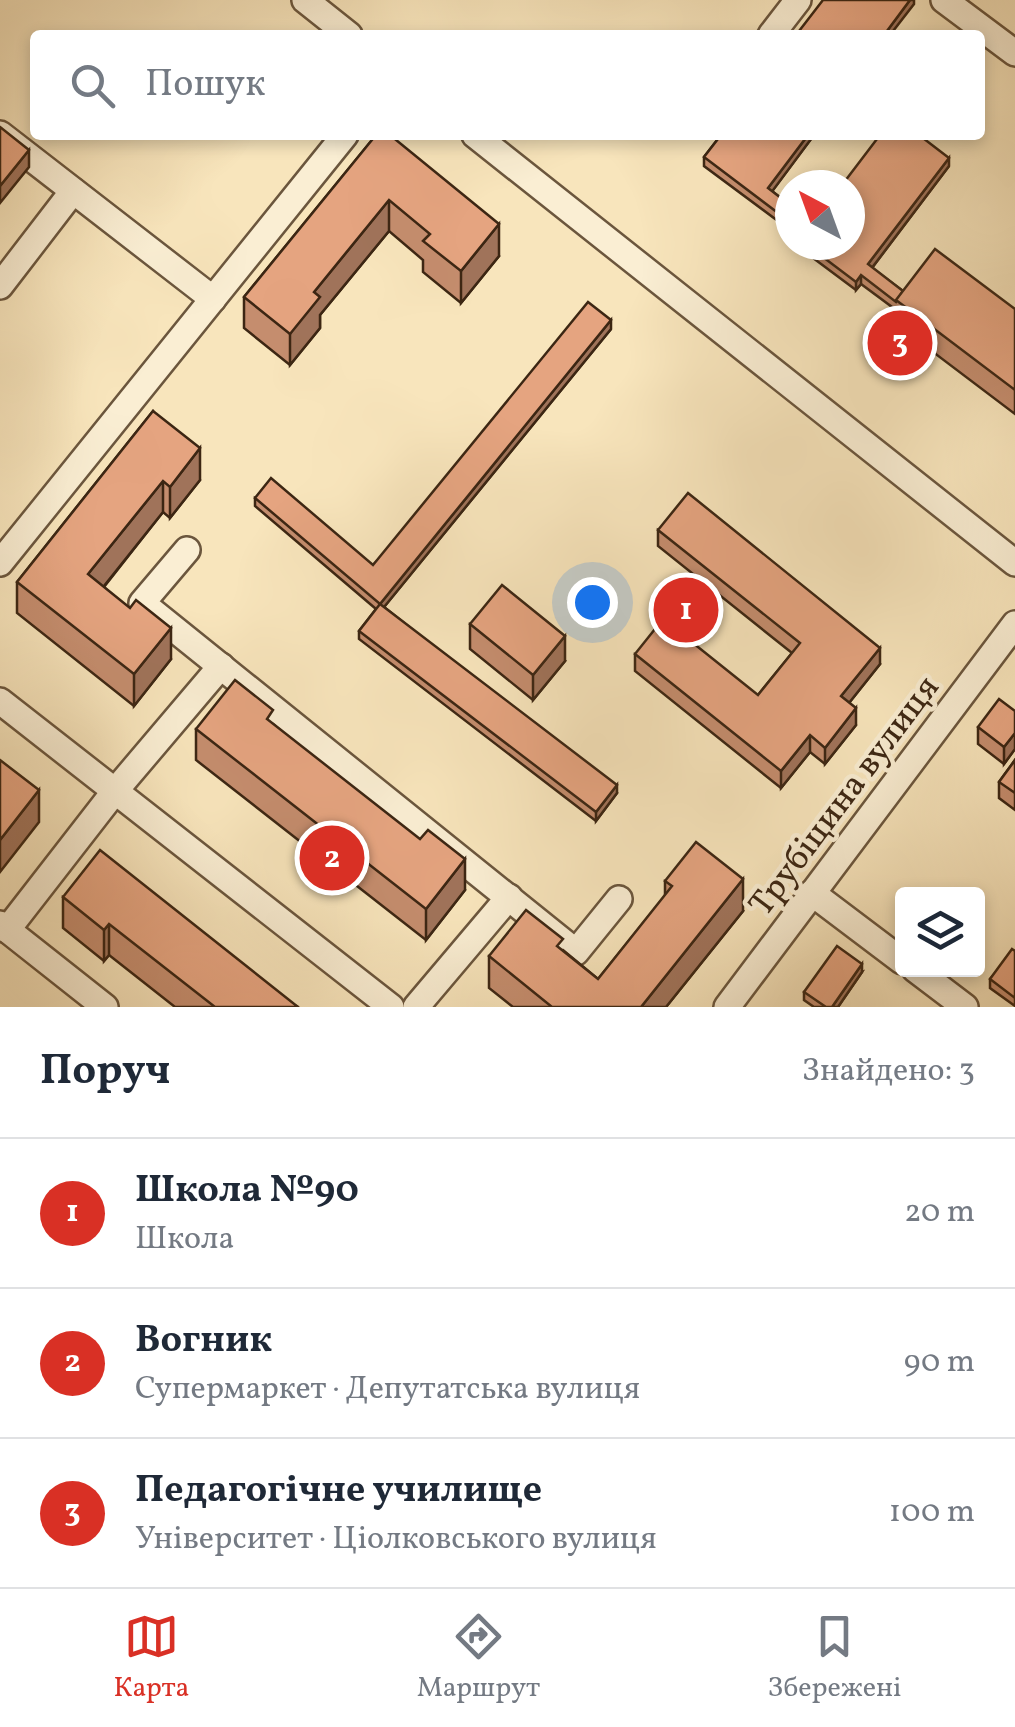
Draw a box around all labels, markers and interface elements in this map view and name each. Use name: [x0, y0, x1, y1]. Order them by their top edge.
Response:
search box: [30, 30, 985, 140]
icon: search: [65, 58, 120, 113]
text: Пошук: [145, 59, 265, 112]
north arrow: [775, 170, 865, 260]
pin: 3: [868, 306, 932, 380]
pin: 1: [654, 572, 718, 648]
your location: [567, 577, 618, 628]
street label: Трубіцина вулиця: [739, 667, 952, 927]
pin: 2: [300, 820, 364, 896]
map controls: [895, 887, 985, 977]
button: layers: [895, 887, 985, 977]
text: Поруч: [40, 1043, 170, 1102]
text: Знайдено: 3: [802, 1050, 975, 1094]
text: Школа №90: [135, 1165, 359, 1218]
text: 1: [66, 1191, 79, 1235]
text: 20 m: [904, 1191, 975, 1235]
text: Школа: [135, 1218, 234, 1262]
text: Вогник: [135, 1315, 272, 1368]
text: 2: [64, 1341, 81, 1385]
text: 90 m: [904, 1341, 975, 1385]
text: Супермаркет · Депутатська вулиця: [135, 1368, 640, 1412]
text: Педагогічне училище: [135, 1465, 542, 1518]
text: 3: [64, 1491, 81, 1535]
text: 100 m: [889, 1491, 975, 1535]
text: Університет · Ціолковського вулиця: [135, 1518, 657, 1562]
tab: Карта: [114, 1609, 190, 1708]
tab: Маршрут: [417, 1609, 540, 1708]
tab: Збережені: [767, 1609, 901, 1708]

